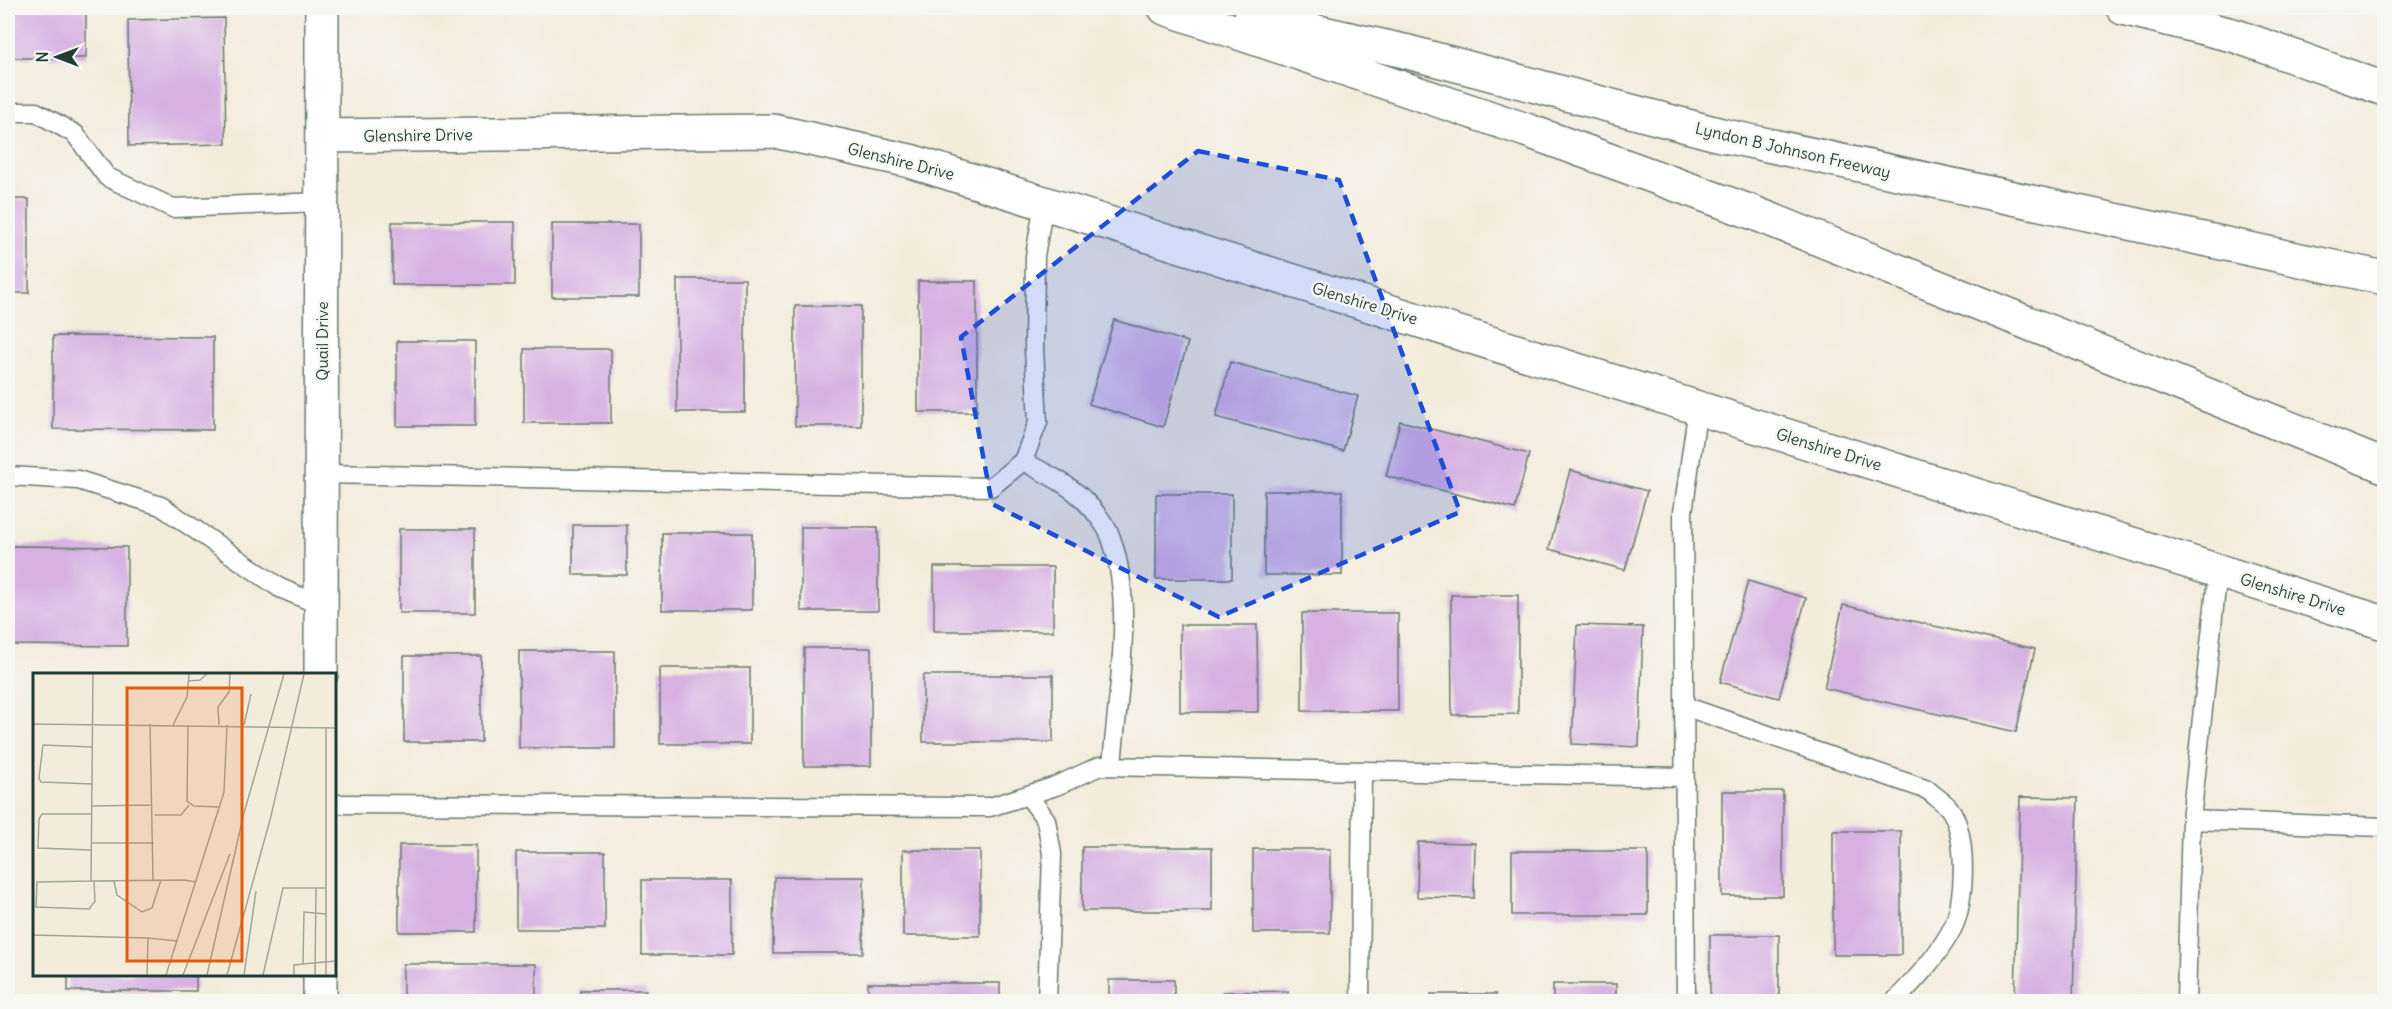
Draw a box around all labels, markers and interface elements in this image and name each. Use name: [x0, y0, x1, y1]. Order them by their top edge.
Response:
north arrow: [27, 27, 87, 87]
text: N: [32, 51, 52, 63]
street label: Lyndon B Johnson Freeway: [1693, 118, 1893, 182]
street label: Glenshire Drive: [363, 124, 473, 146]
street label: Glenshire Drive: [845, 138, 957, 184]
street label: Glenshire Drive: [1310, 277, 1420, 329]
street label: Quail Drive: [312, 301, 332, 381]
street label: Glenshire Drive: [1774, 423, 1884, 475]
street label: Glenshire Drive: [2238, 568, 2348, 620]
inset map: [33, 673, 336, 976]

